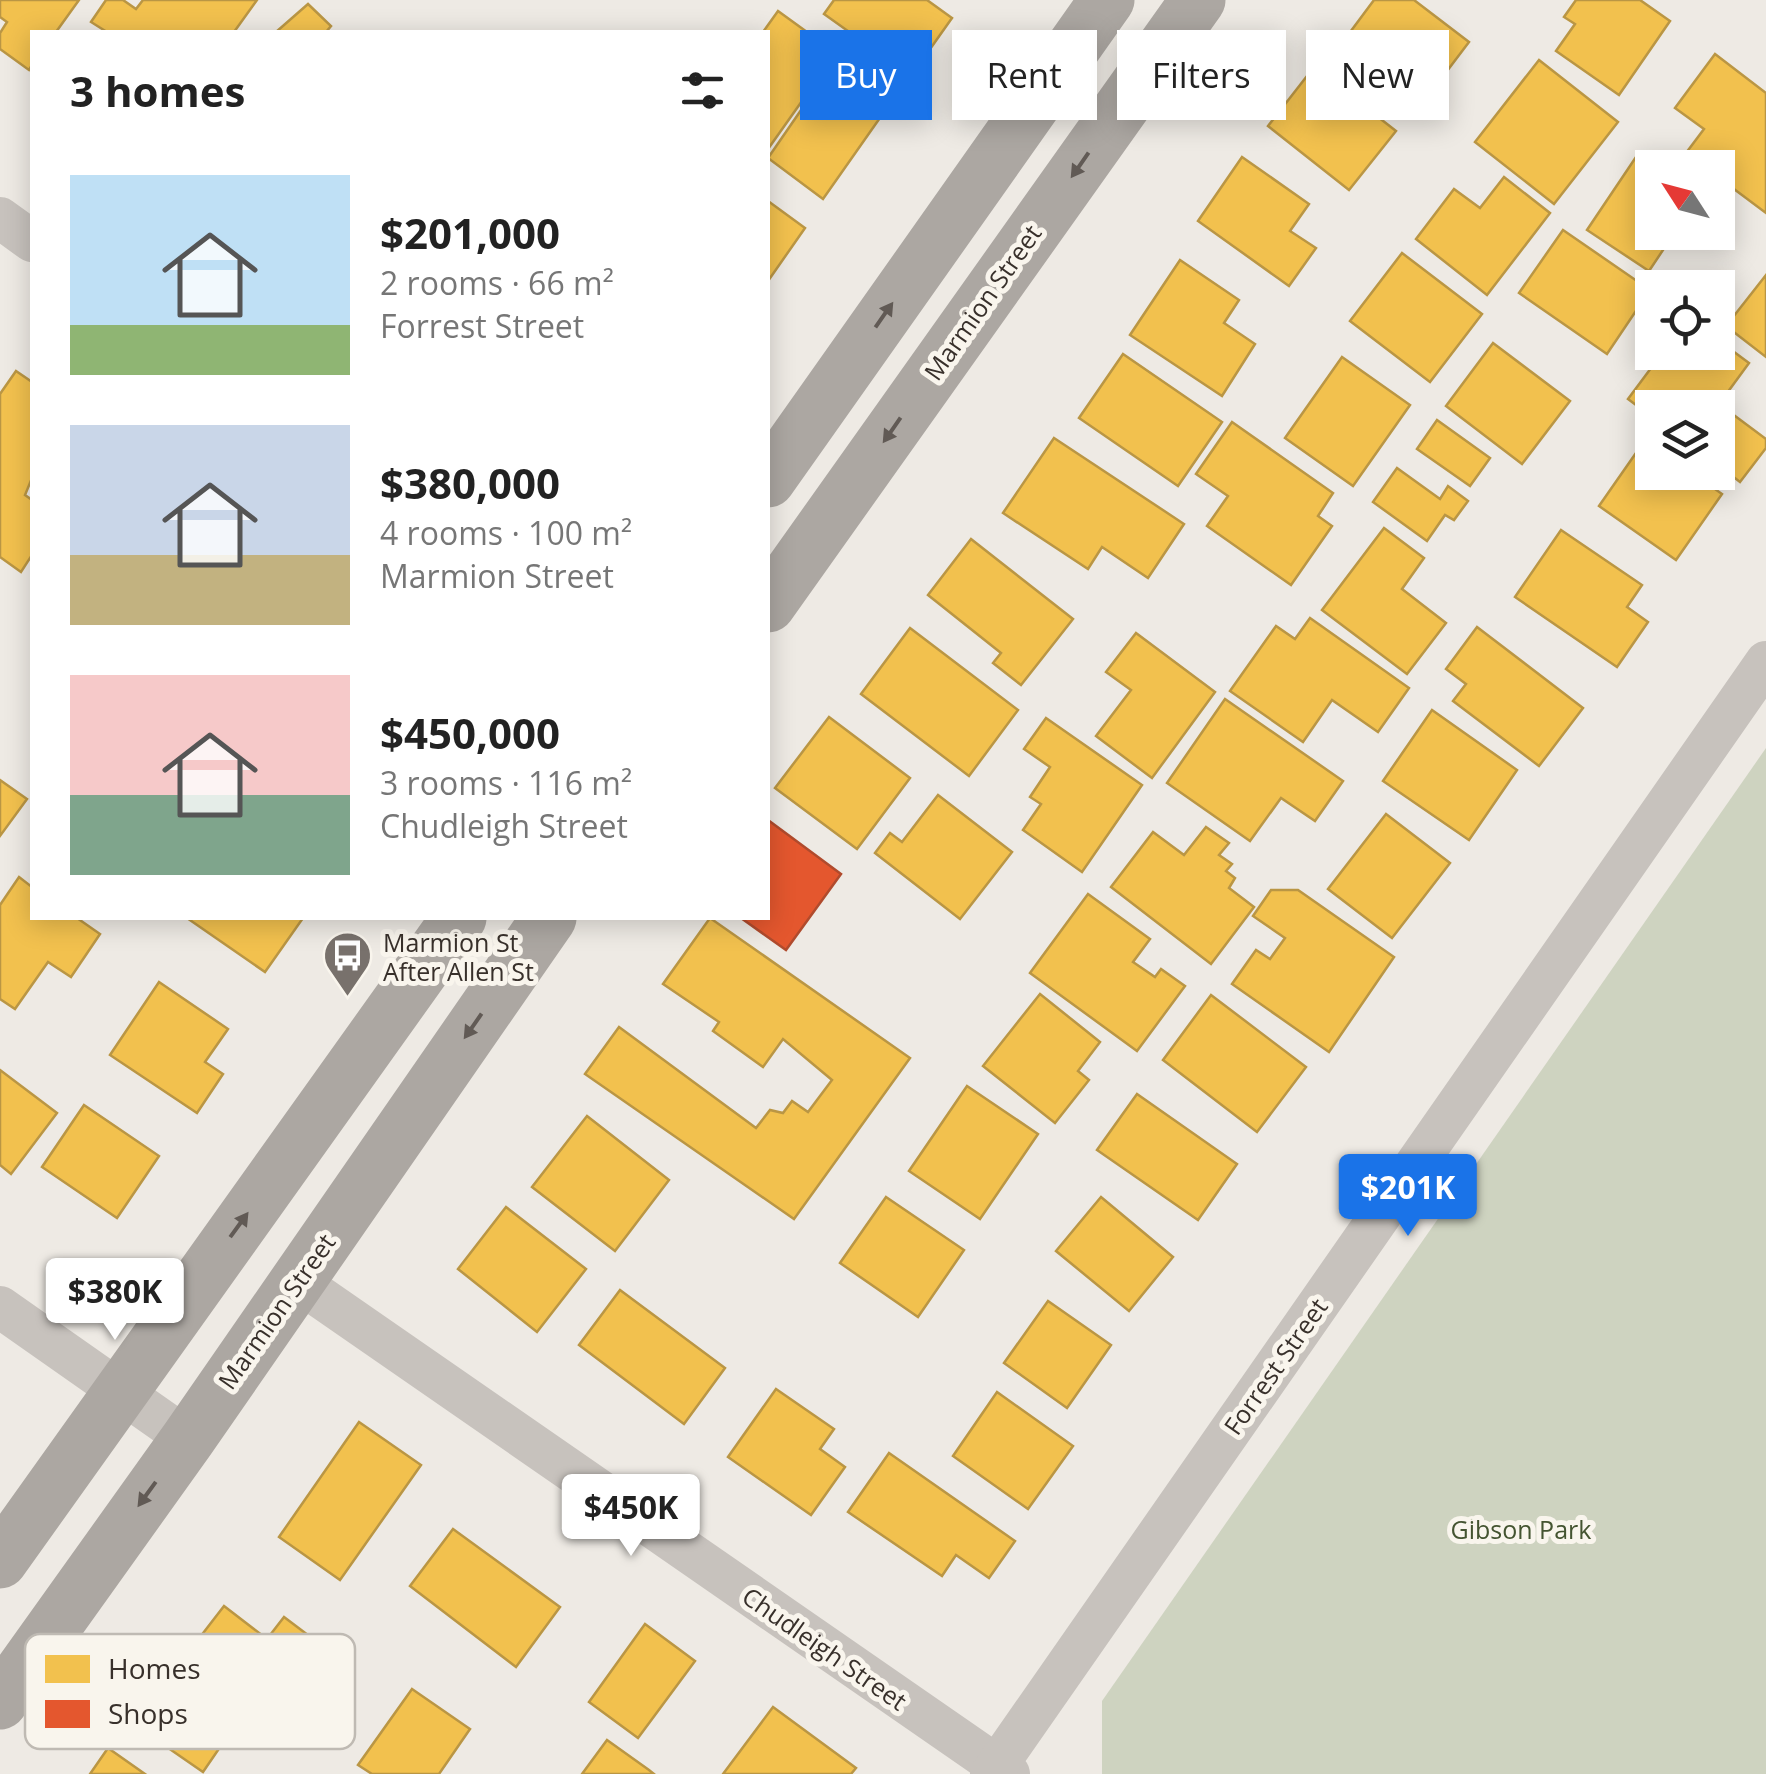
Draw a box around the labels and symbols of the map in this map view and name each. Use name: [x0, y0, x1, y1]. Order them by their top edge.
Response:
north arrow: [1635, 150, 1735, 250]
one-way arrow: [1071, 152, 1090, 178]
street label: Marmion Street: [916, 217, 1048, 387]
one-way arrow: [874, 301, 893, 328]
one-way arrow: [883, 417, 902, 443]
place label: Marmion St After Allen St: [383, 925, 534, 988]
bus stop icon: Marmion St After Allen St: [322, 930, 374, 998]
one-way arrow: [464, 1013, 483, 1040]
pin: $201K: [1338, 1154, 1478, 1239]
one-way arrow: [229, 1212, 248, 1238]
street label: Marmion Street: [210, 1226, 342, 1396]
pin: $380K: [45, 1258, 185, 1343]
street label: Forrest Street: [1215, 1291, 1335, 1441]
pin: $450K: [561, 1474, 701, 1559]
one-way arrow: [138, 1481, 157, 1507]
park label: Gibson Park: [1451, 1512, 1591, 1546]
street label: Chudleigh Street: [736, 1579, 914, 1717]
legend: [25, 1634, 355, 1749]
text: Homes: [108, 1649, 200, 1687]
text: Shops: [108, 1694, 188, 1732]

